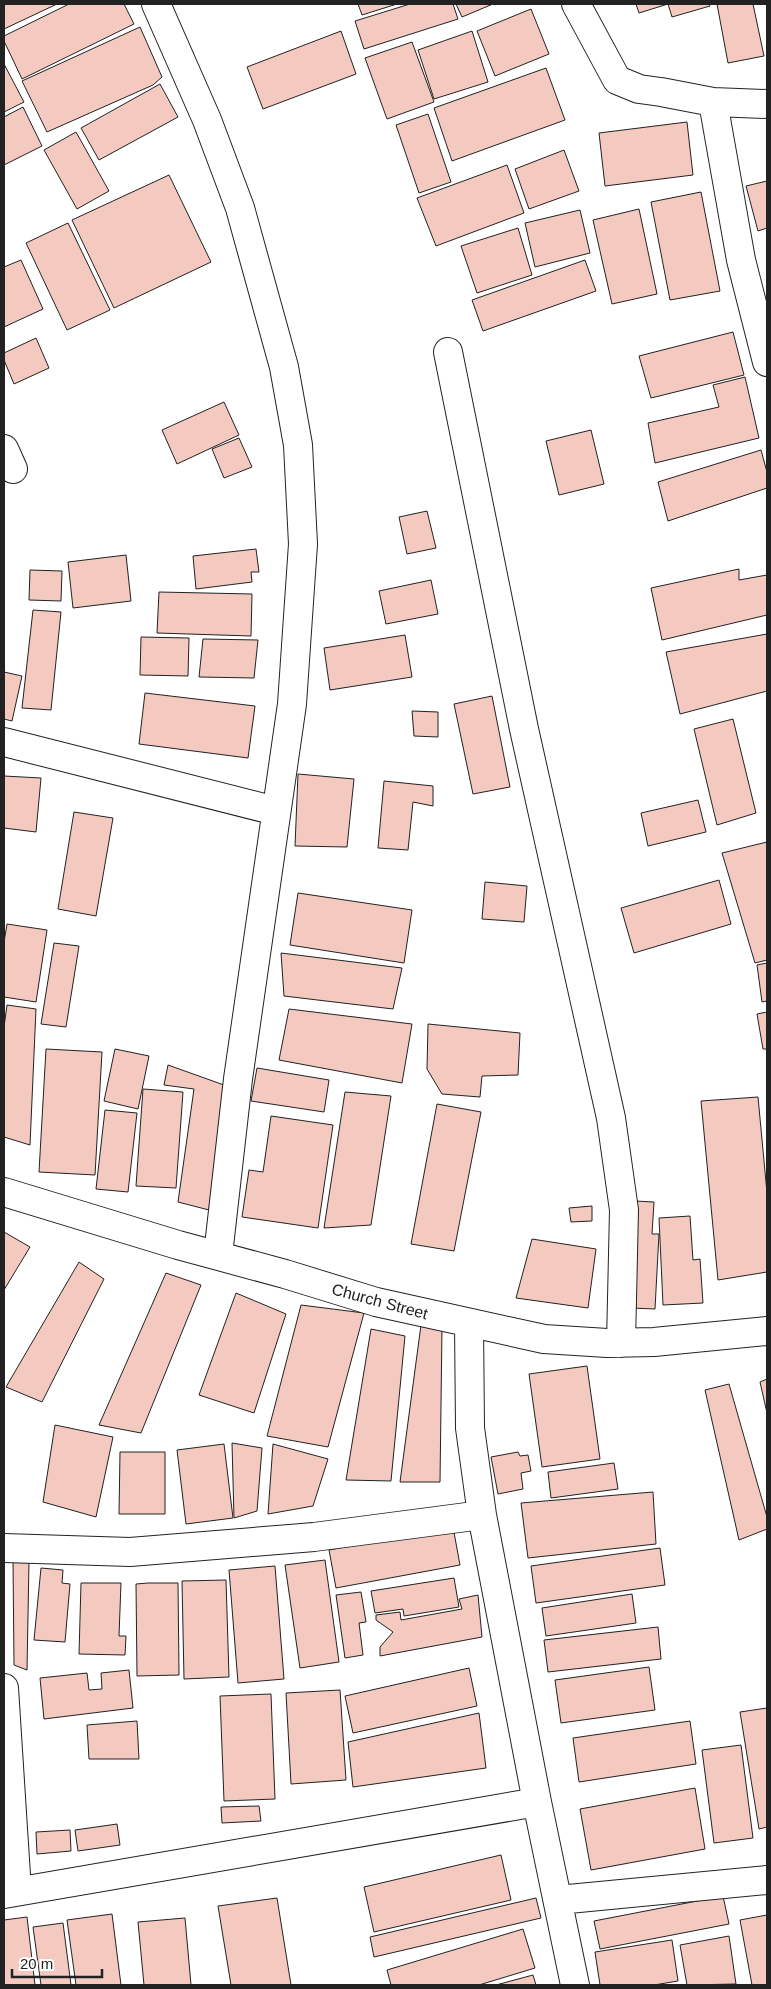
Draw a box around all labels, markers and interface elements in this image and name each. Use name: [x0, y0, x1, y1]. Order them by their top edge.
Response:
street label: Church Street: [330, 1280, 430, 1323]
scale bar: [12, 1946, 102, 1978]
text: 20 m: [20, 1955, 53, 1972]

